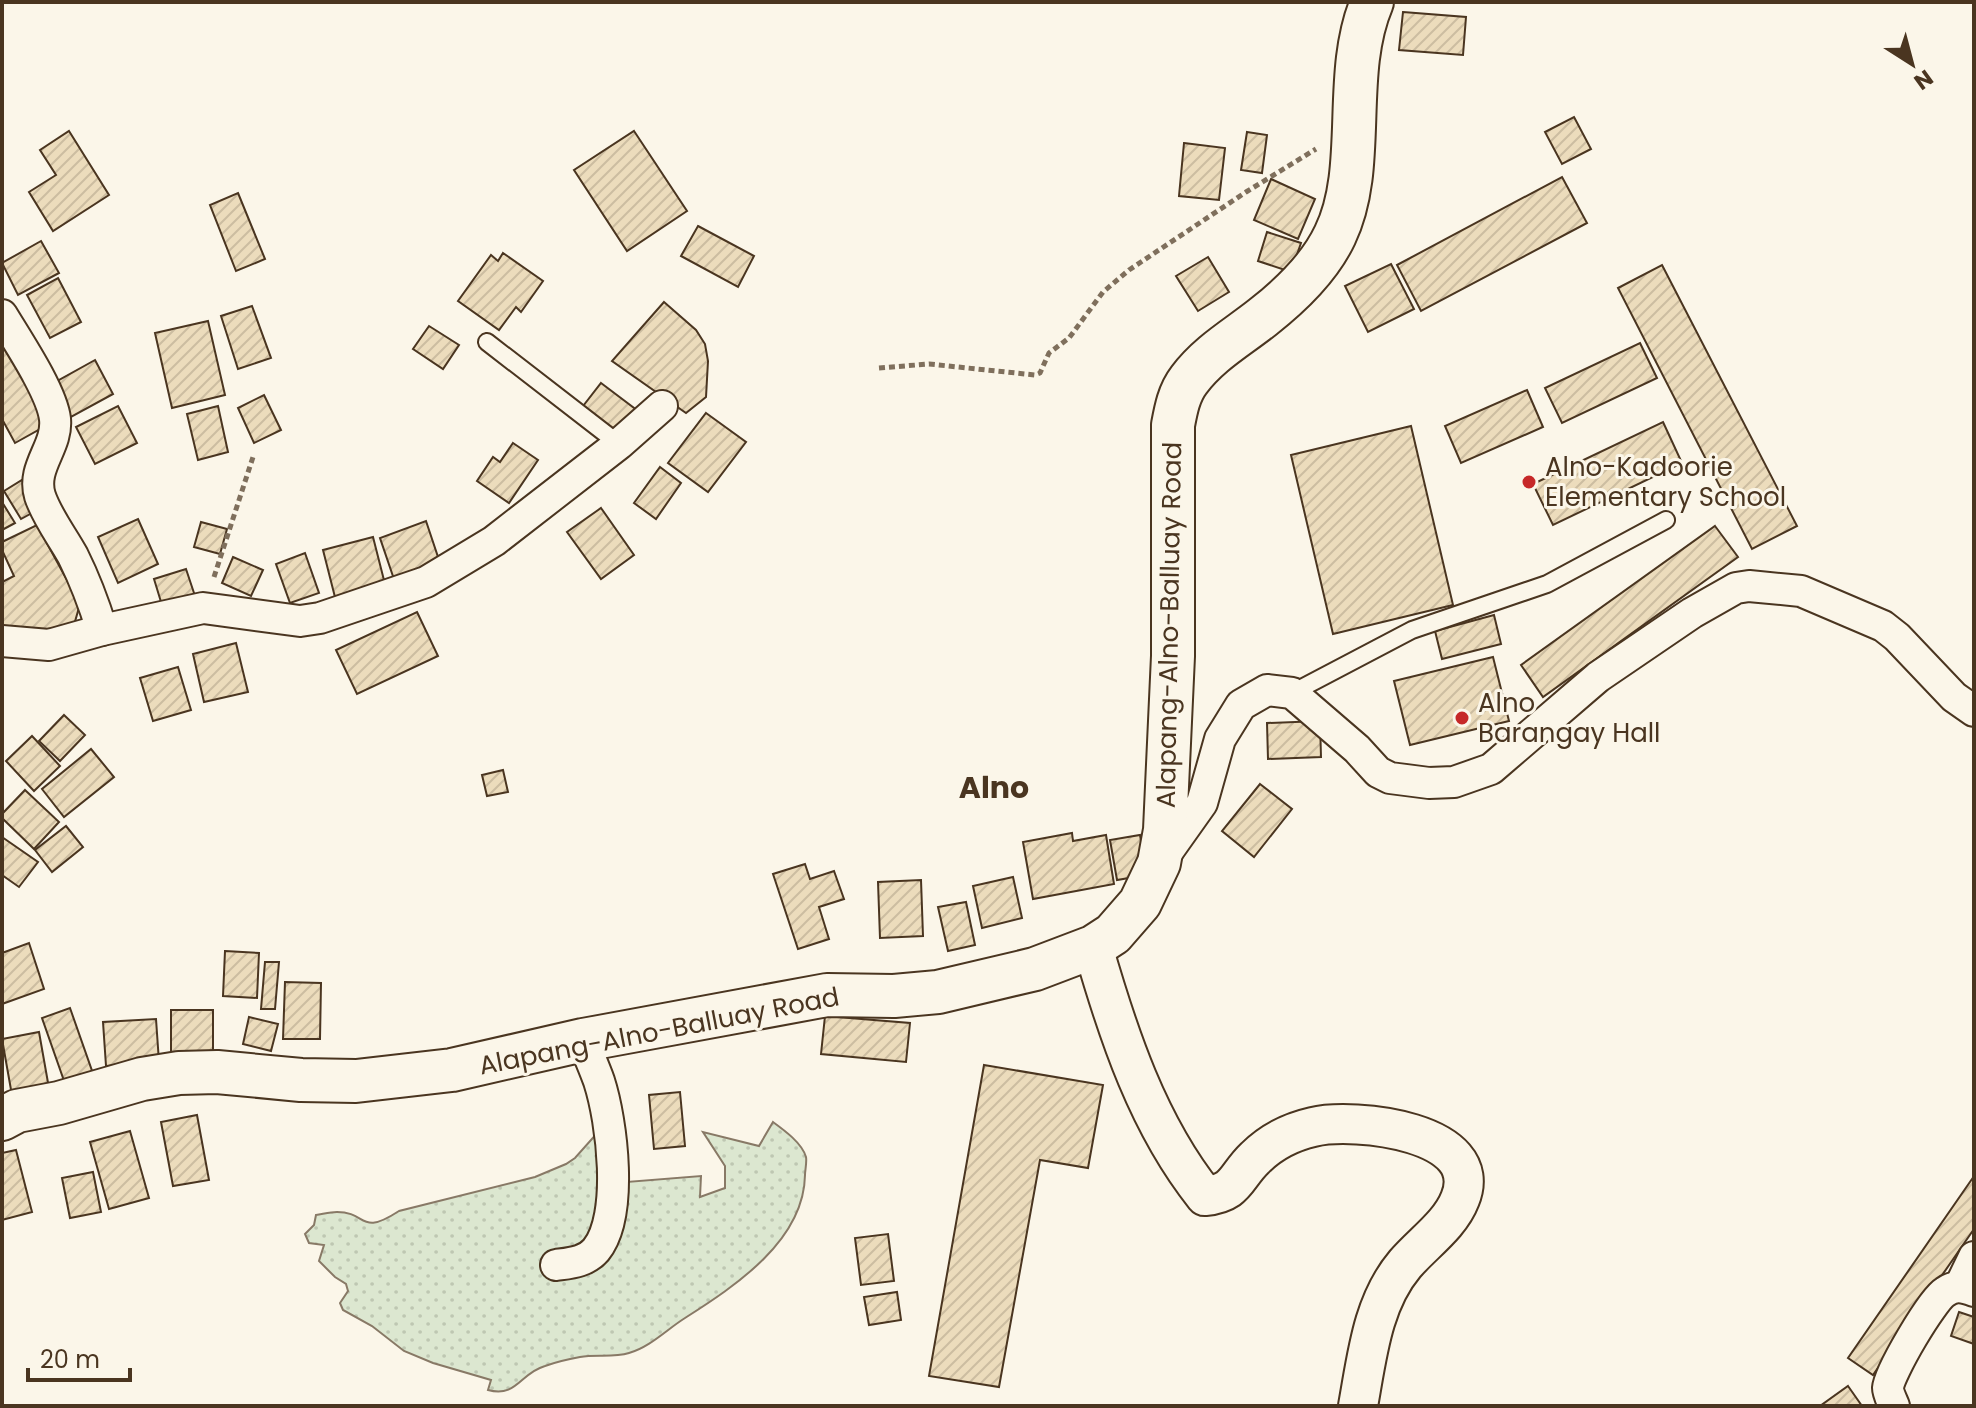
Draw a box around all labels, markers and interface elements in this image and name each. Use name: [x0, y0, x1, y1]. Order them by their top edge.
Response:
north arrow: [1872, 24, 1952, 104]
text: N: [1908, 62, 1939, 97]
street label: Alapang-Alno-Balluay Road: [1148, 442, 1190, 808]
place label: Alno-Kadoorie Elementary School: [1545, 449, 1786, 515]
marker: Alno-Kadoorie Elementary School: [1520, 473, 1538, 491]
place label: Alno Barangay Hall: [1478, 685, 1661, 751]
marker: Alno Barangay Hall: [1453, 709, 1471, 727]
district label: Alno: [959, 766, 1029, 809]
street label: Alapang-Alno-Balluay Road: [476, 978, 842, 1084]
scale bar: [28, 1332, 130, 1382]
text: 20 m: [40, 1343, 100, 1376]

